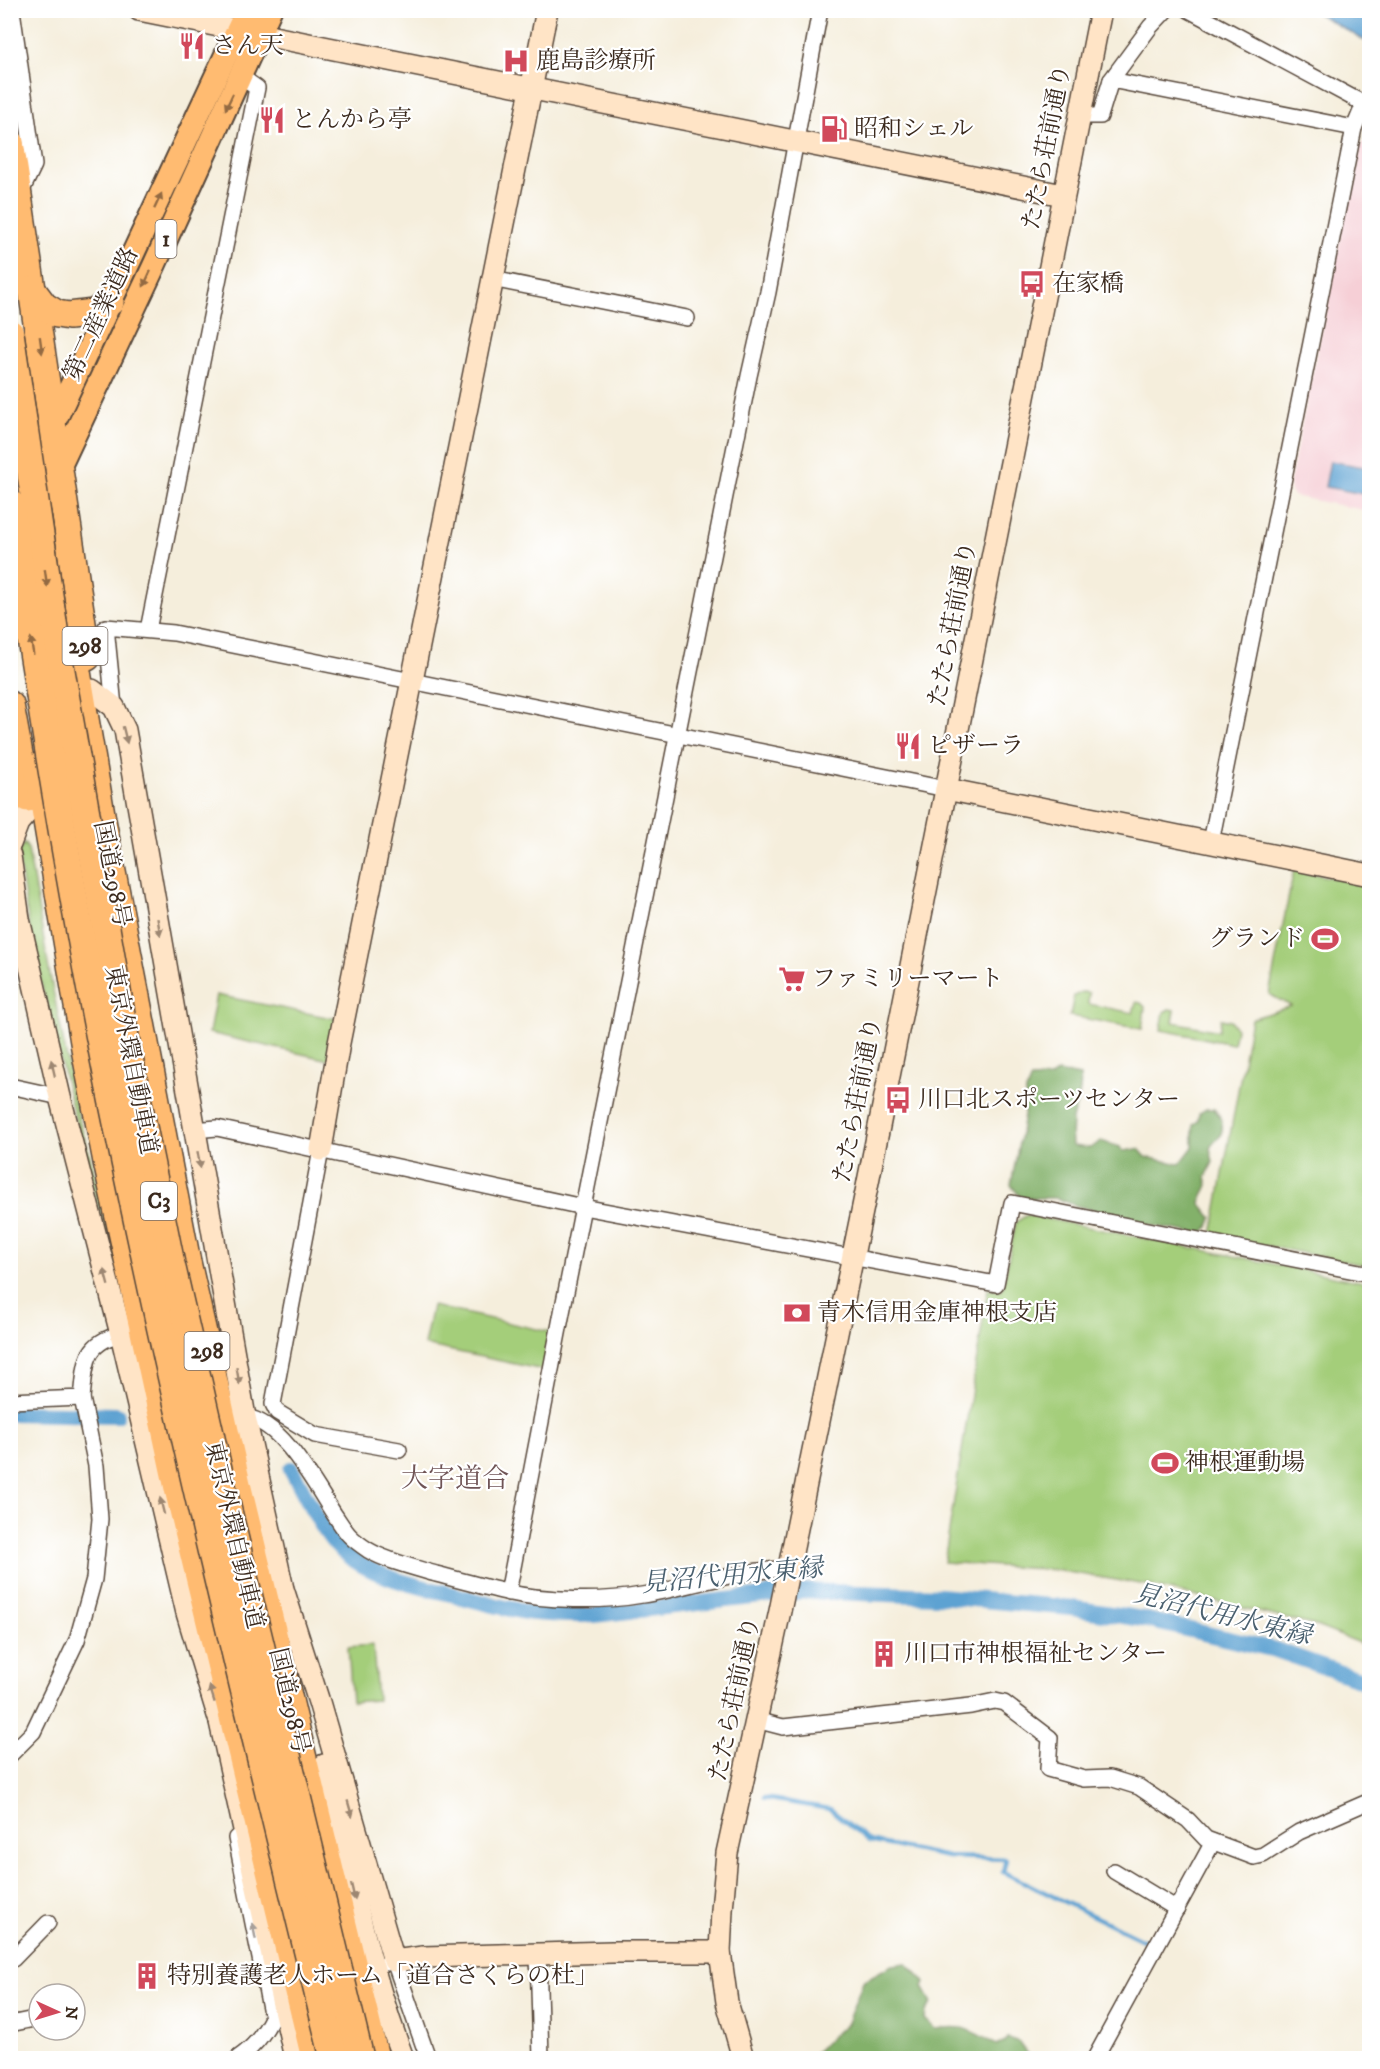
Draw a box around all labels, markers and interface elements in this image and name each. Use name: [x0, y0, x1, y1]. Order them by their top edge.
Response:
restaurant icon: さん天: [177, 31, 207, 61]
place label: さん天: [212, 31, 284, 61]
hospital icon: 鹿島診療所: [501, 46, 531, 76]
place label: 鹿島診療所: [536, 46, 656, 76]
street label: たたら荘前通り: [1016, 62, 1078, 232]
one-way arrow: [224, 94, 233, 111]
restaurant icon: とんから亭: [257, 105, 287, 135]
place label: とんから亭: [292, 105, 412, 135]
fuel station icon: 昭和シェル: [819, 114, 849, 144]
place label: 昭和シェル: [854, 114, 974, 144]
one-way arrow: [153, 192, 162, 209]
road number: 1: [156, 220, 176, 258]
street label: 第二産業道路: [57, 242, 145, 386]
bus stop icon: 在家橋: [1017, 269, 1047, 299]
place label: 在家橋: [1052, 269, 1124, 299]
one-way arrow: [143, 271, 152, 288]
one-way arrow: [36, 336, 45, 355]
street label: たたら荘前通り: [922, 539, 984, 709]
one-way arrow: [42, 569, 51, 588]
road number: 298: [62, 627, 107, 665]
one-way arrow: [28, 637, 37, 656]
one-way arrow: [121, 726, 131, 744]
restaurant icon: ピザーラ: [893, 731, 923, 761]
place label: ピザーラ: [928, 731, 1024, 761]
street label: 国道298号: [87, 818, 137, 930]
one-way arrow: [155, 917, 164, 936]
place label: グランド: [1209, 924, 1305, 954]
sports icon: グランド: [1310, 924, 1340, 954]
street label: 東京外環自動車道: [98, 963, 164, 1157]
supermarket icon: ファミリーマート: [777, 964, 807, 994]
place label: ファミリーマート: [812, 964, 1004, 994]
street label: たたら荘前通り: [827, 1015, 889, 1185]
one-way arrow: [48, 1058, 57, 1077]
bus stop icon: 川口北スポーツセンター: [883, 1085, 913, 1115]
place label: 川口北スポーツセンター: [918, 1085, 1180, 1115]
one-way arrow: [195, 1151, 204, 1170]
road number: C3: [141, 1182, 177, 1220]
one-way arrow: [101, 1268, 110, 1286]
bank icon: 青木信用金庫神根支店: [782, 1298, 812, 1328]
place label: 青木信用金庫神根支店: [817, 1298, 1057, 1328]
road number: 298: [184, 1332, 230, 1370]
one-way arrow: [234, 1367, 243, 1386]
street label: 東京外環自動車道: [198, 1438, 270, 1632]
sports icon: 神根運動場: [1150, 1448, 1180, 1478]
place label: 神根運動場: [1185, 1448, 1305, 1478]
district label: 大字道合: [401, 1462, 509, 1496]
one-way arrow: [156, 1497, 166, 1515]
water label: 見沼代用水東縁: [640, 1551, 827, 1600]
water label: 見沼代用水東縁: [1130, 1577, 1317, 1654]
street label: たたら荘前通り: [703, 1614, 767, 1784]
building icon: 川口市神根福祉センター: [869, 1639, 899, 1669]
place label: 川口市神根福祉センター: [904, 1639, 1167, 1669]
street label: 国道298号: [262, 1645, 316, 1757]
one-way arrow: [207, 1685, 216, 1703]
one-way arrow: [346, 1800, 355, 1818]
one-way arrow: [349, 1882, 358, 1901]
one-way arrow: [249, 1921, 258, 1940]
building icon: 特別養護老人ホーム「道合さくらの杜」: [132, 1961, 162, 1991]
place label: 特別養護老人ホーム「道合さくらの杜」: [167, 1961, 599, 1991]
north arrow: [27, 1982, 87, 2042]
text: N: [61, 2006, 81, 2020]

